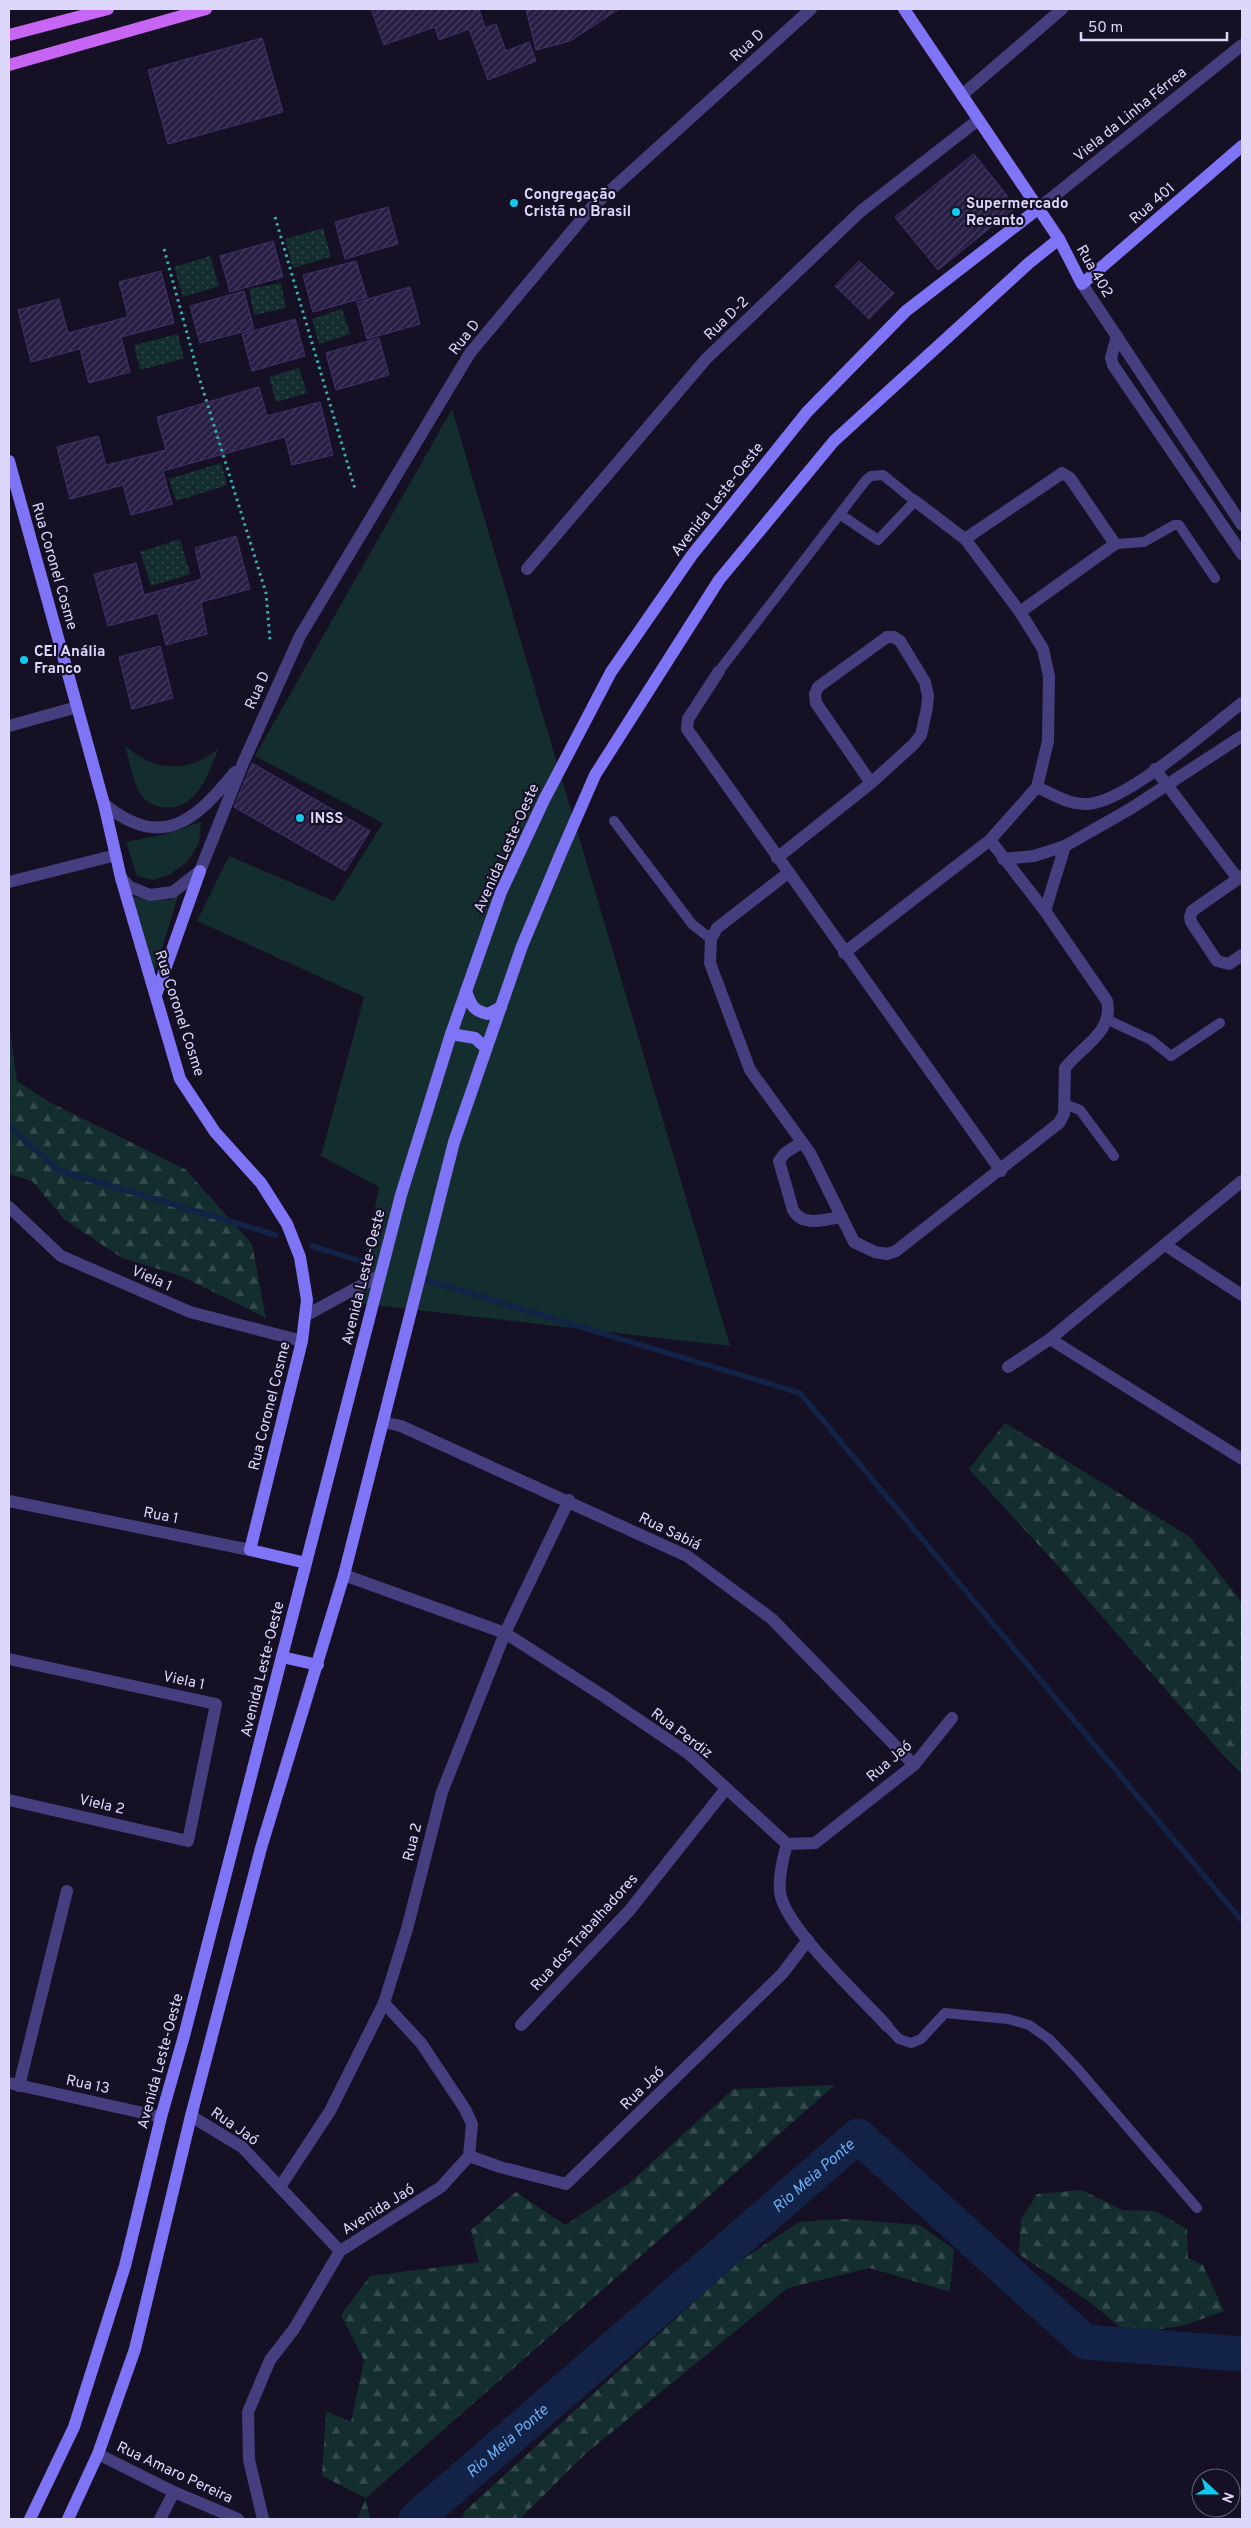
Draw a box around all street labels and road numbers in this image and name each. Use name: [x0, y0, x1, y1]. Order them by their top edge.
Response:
street label: Rua D: [727, 26, 769, 67]
street label: Viela da Linha Férrea: [1071, 64, 1191, 167]
street label: Rua 401: [1126, 179, 1180, 229]
street label: Rua 402: [1071, 242, 1116, 302]
street label: Rua D-2: [701, 293, 753, 345]
street label: Rua D: [445, 316, 485, 360]
street label: Avenida Leste-Oeste: [668, 439, 769, 561]
street label: Rua Coronel Cosme: [26, 500, 81, 632]
street label: Rua D: [242, 668, 275, 713]
street label: Avenida Leste-Oeste: [470, 781, 544, 916]
street label: Rua Coronel Cosme: [149, 948, 208, 1079]
street label: Avenida Leste-Oeste: [338, 1207, 391, 1347]
street label: Viela 1: [128, 1262, 175, 1297]
street label: Rua Coronel Cosme: [245, 1340, 296, 1473]
street label: Rua 1: [142, 1504, 180, 1529]
street label: Rua Sabiá: [635, 1509, 704, 1556]
street label: Avenida Leste-Oeste: [237, 1599, 290, 1739]
street label: Viela 1: [161, 1668, 207, 1695]
street label: Rua Perdiz: [646, 1705, 716, 1764]
street label: Rua Jaó: [863, 1737, 917, 1787]
street label: Viela 2: [77, 1791, 126, 1820]
street label: Rua 2: [400, 1821, 427, 1864]
street label: Rua dos Trabalhadores: [527, 1870, 643, 1996]
street label: Avenida Leste-Oeste: [134, 1992, 189, 2131]
street label: Rua Jaó: [617, 2063, 669, 2115]
street label: Rua 13: [64, 2072, 111, 2099]
street label: Rua Jaó: [206, 2104, 262, 2151]
street label: Avenida Jaó: [339, 2180, 419, 2240]
street label: Rua Amaro Pereira: [113, 2438, 235, 2509]

